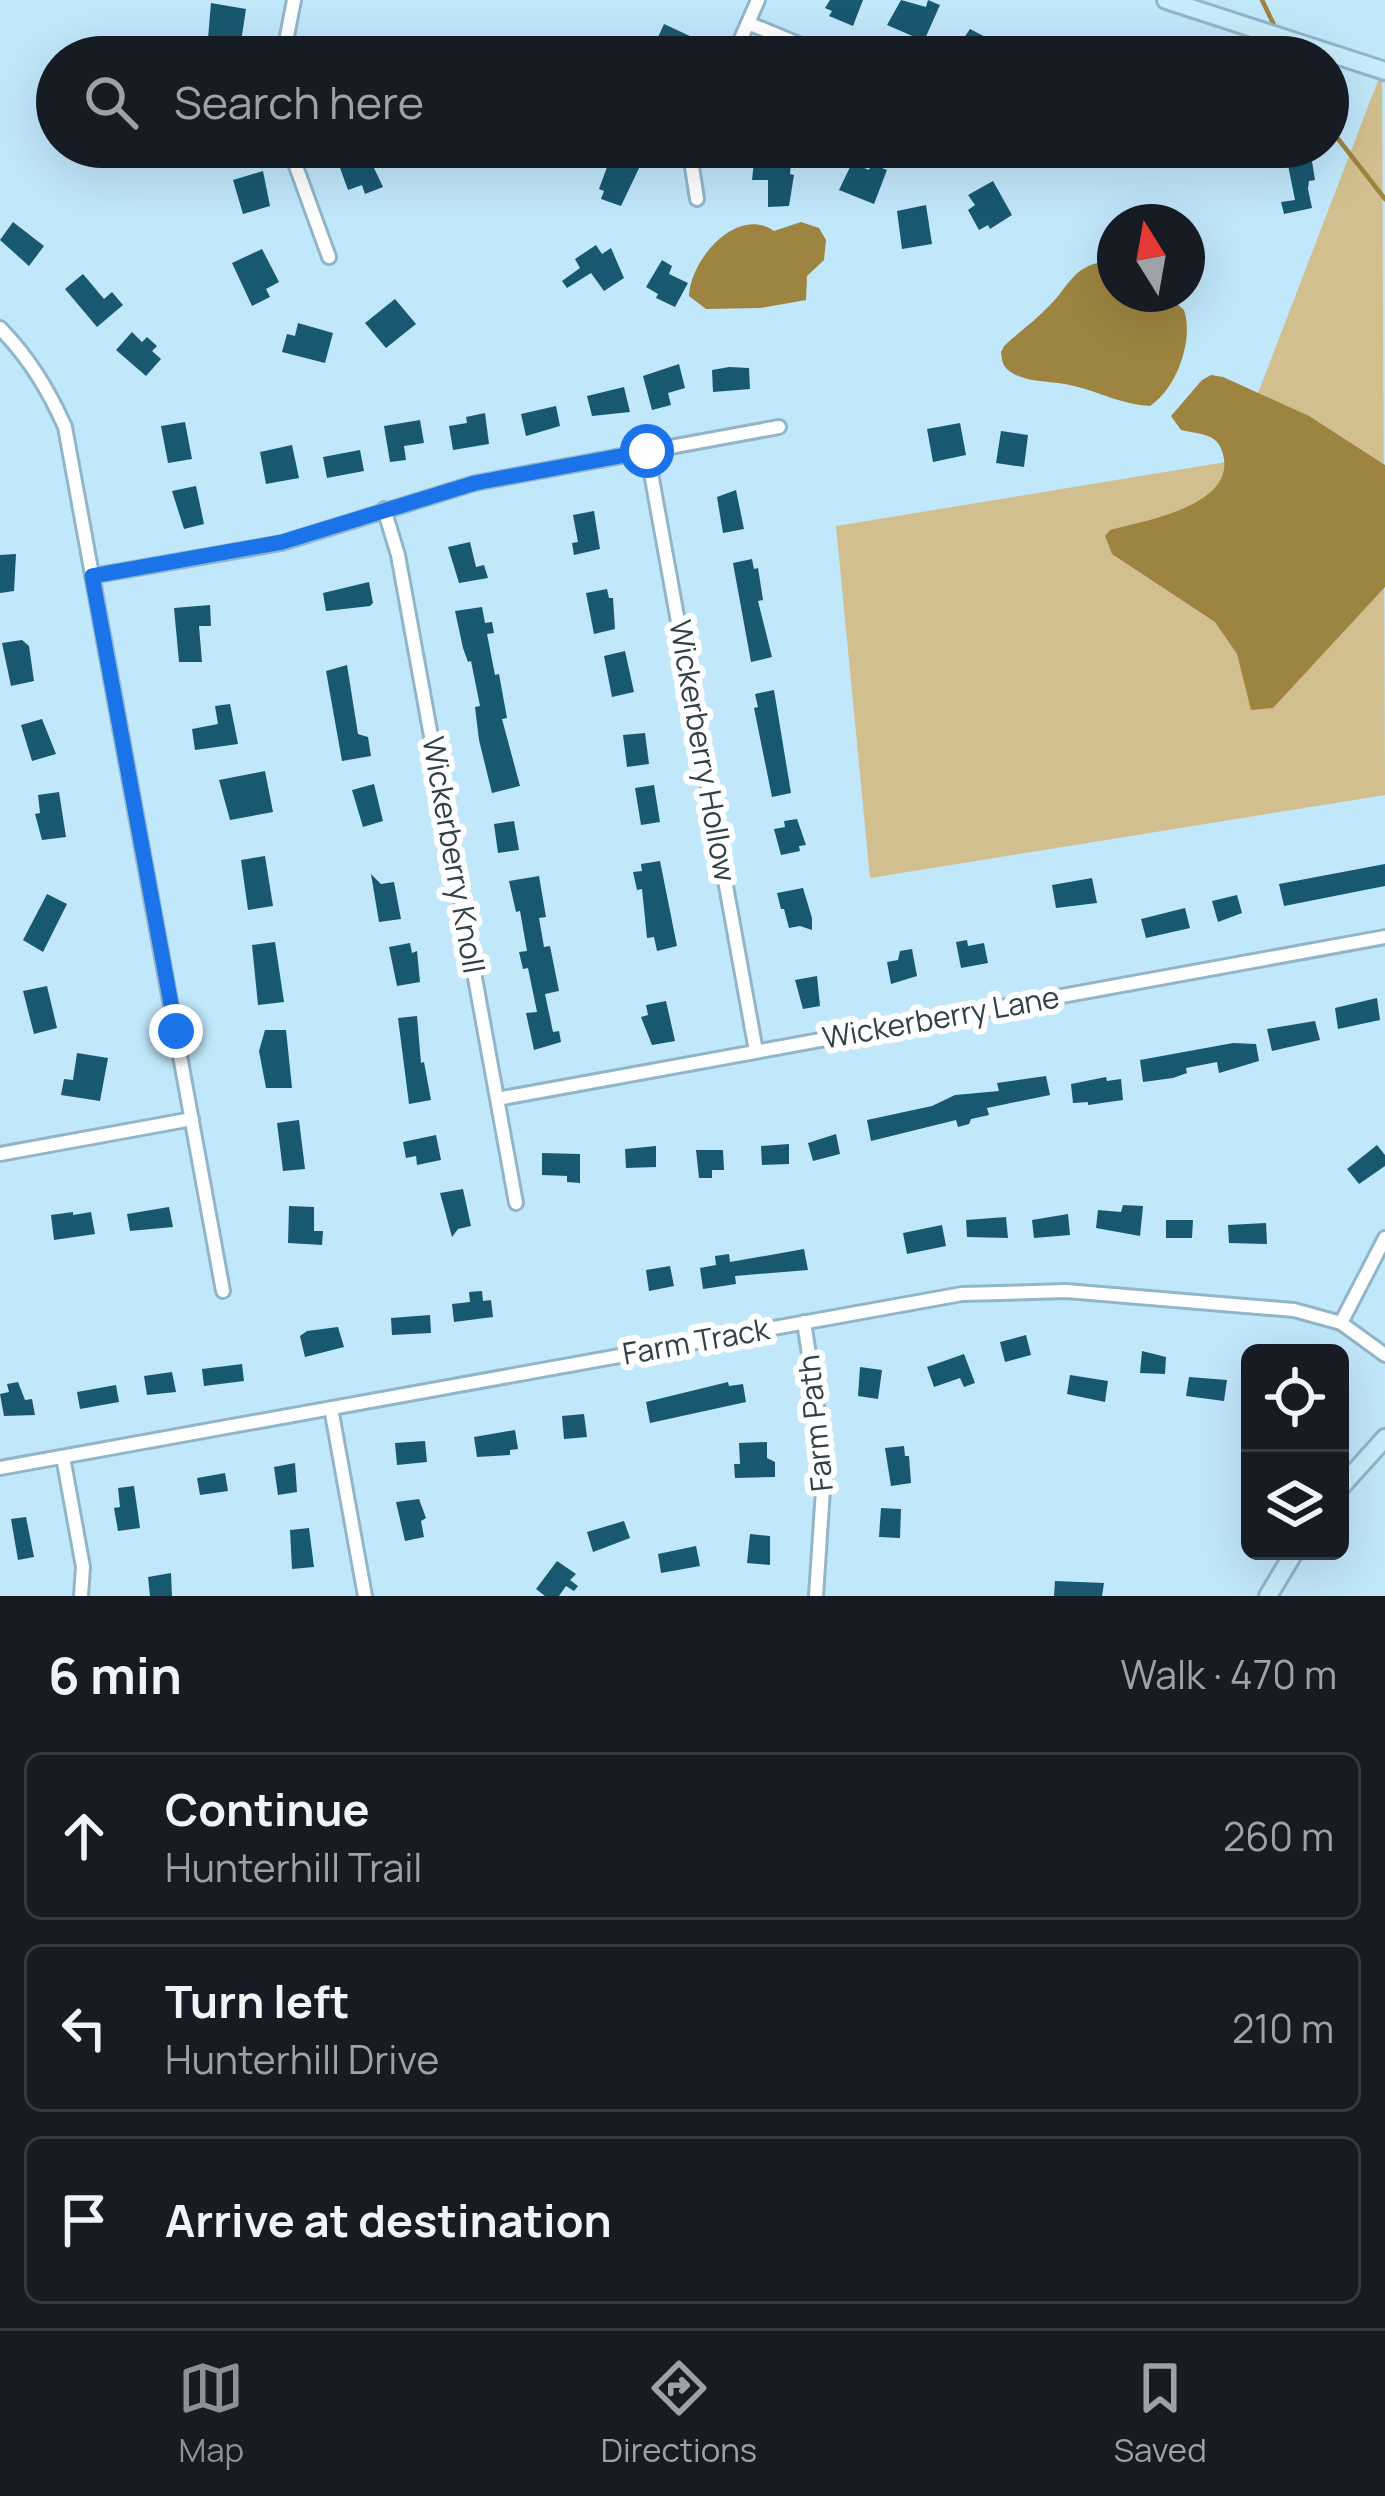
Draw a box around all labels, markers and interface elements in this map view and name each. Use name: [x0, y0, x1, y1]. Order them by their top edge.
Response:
search box: [36, 36, 1349, 168]
icon: search: [78, 69, 144, 135]
text: Search here: [174, 71, 424, 133]
north arrow: [1097, 204, 1205, 312]
route start: [620, 424, 674, 478]
street label: Wickerberry Hollow: [660, 617, 747, 885]
street label: Wickerberry Knoll: [413, 733, 495, 976]
street label: Wickerberry Lane: [819, 976, 1062, 1058]
route end: [149, 1004, 203, 1058]
street label: Farm Track: [619, 1307, 773, 1374]
map controls: [1241, 1344, 1349, 1560]
button: locate: [1241, 1344, 1349, 1452]
street label: Farm Path: [787, 1353, 842, 1494]
button: layers: [1241, 1452, 1349, 1560]
text: 6 min: [48, 1640, 182, 1709]
text: Walk · 470 m: [1120, 1647, 1337, 1701]
text: Continue: [165, 1778, 370, 1840]
icon: ahead: [51, 1803, 117, 1869]
text: 260 m: [1223, 1809, 1334, 1863]
text: Hunterhill Trail: [165, 1840, 422, 1894]
text: Turn left: [165, 1970, 350, 2032]
icon: left: [51, 1995, 117, 2061]
text: 210 m: [1232, 2001, 1334, 2055]
text: Hunterhill Drive: [165, 2032, 439, 2086]
icon: arrive: [51, 2187, 117, 2253]
text: Arrive at destination: [165, 2189, 612, 2251]
tab: Map: [178, 2355, 244, 2472]
tab: Directions: [601, 2355, 757, 2472]
tab: Saved: [1114, 2355, 1207, 2472]

